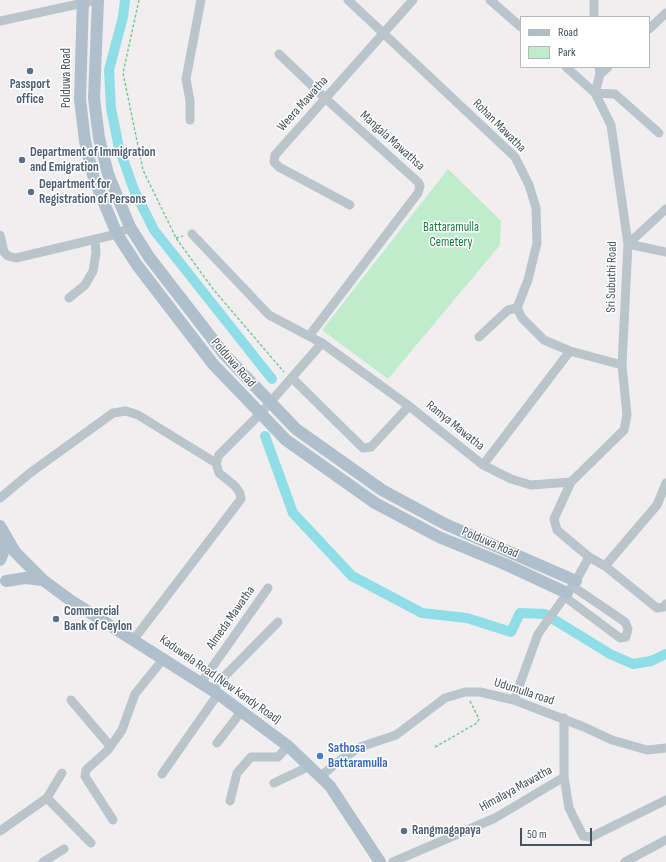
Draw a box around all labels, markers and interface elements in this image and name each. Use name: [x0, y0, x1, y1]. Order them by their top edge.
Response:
legend: [520, 16, 650, 68]
text: Road: [558, 25, 578, 40]
text: Park: [558, 45, 576, 60]
street label: Polduwa Road: [59, 48, 75, 108]
marker: Passport office: [25, 66, 35, 76]
street label: Weera Mawatha: [274, 73, 332, 135]
place label: Passport office: [10, 77, 50, 108]
street label: Rohan Mawatha: [469, 96, 529, 156]
street label: Mangala Mawathsa: [356, 108, 428, 174]
place label: Department of Immigration and Emigration: [30, 145, 156, 176]
marker: Department of Immigration and Emigration: [17, 155, 27, 165]
place label: Department for Registration of Persons: [39, 177, 146, 208]
marker: Department for Registration of Persons: [26, 187, 36, 197]
park label: Battaramulla Cemetery: [423, 220, 479, 251]
street label: Sri Subuthi Road: [604, 241, 620, 313]
street label: Polduwa Road: [207, 335, 259, 391]
street label: Ramya Mawatha: [423, 398, 487, 454]
street label: Polduwa Road: [459, 524, 521, 562]
street label: Almeda Mawatha: [204, 583, 258, 653]
place label: Commercial Bank of Ceylon: [64, 604, 132, 635]
marker: Commercial Bank of Ceylon: [51, 614, 61, 624]
street label: Kaduwela Road (New Kandy Road): [156, 632, 284, 728]
street label: Udumulla road: [492, 675, 556, 709]
place label: Sathosa Battaramulla: [328, 741, 388, 772]
marker: Sathosa Battaramulla: [315, 751, 325, 761]
street label: Himalaya Mawatha: [477, 763, 555, 815]
scale bar: [522, 820, 594, 846]
place label: Rangmagapaya: [412, 823, 481, 839]
marker: Rangmagapaya: [399, 826, 409, 836]
text: 50 m: [527, 827, 547, 842]

